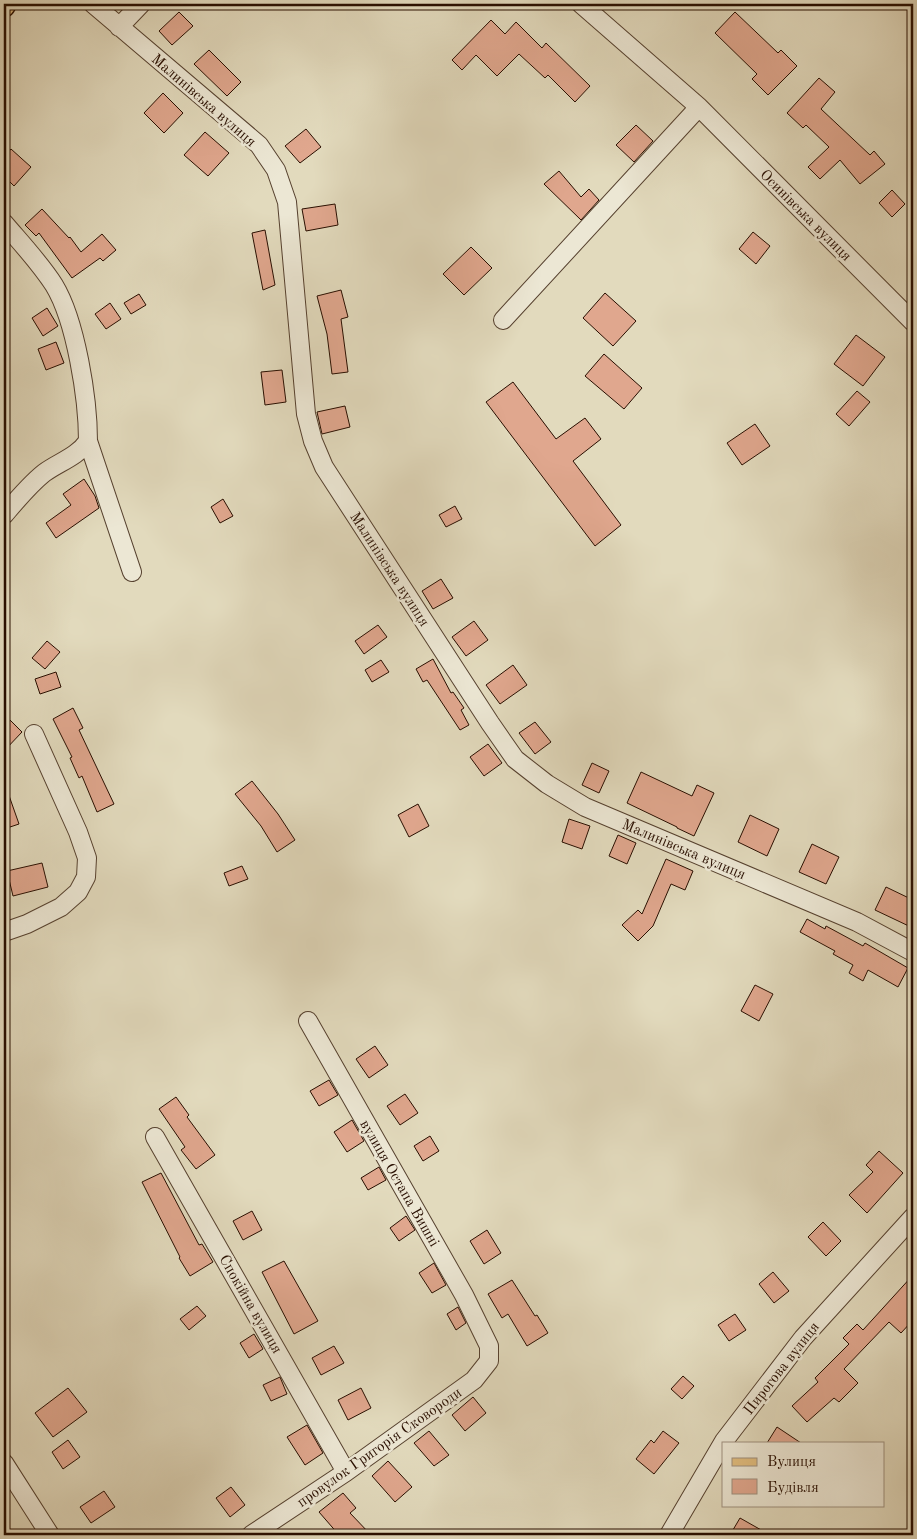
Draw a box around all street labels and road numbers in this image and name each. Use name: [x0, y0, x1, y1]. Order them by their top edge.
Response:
street label: Малинівська вулиця: [148, 52, 258, 151]
street label: Осинівська вулиця: [756, 167, 854, 265]
street label: Малинівська вулиця: [346, 510, 431, 630]
street label: Малинівська вулиця: [619, 818, 748, 883]
street label: вулиця Остапа Вишні: [356, 1118, 441, 1250]
street label: Спокійна вулиця: [215, 1253, 284, 1357]
street label: Пирогова вулиця: [741, 1320, 823, 1418]
street label: провулок Григорія Сковороди: [295, 1386, 465, 1511]

